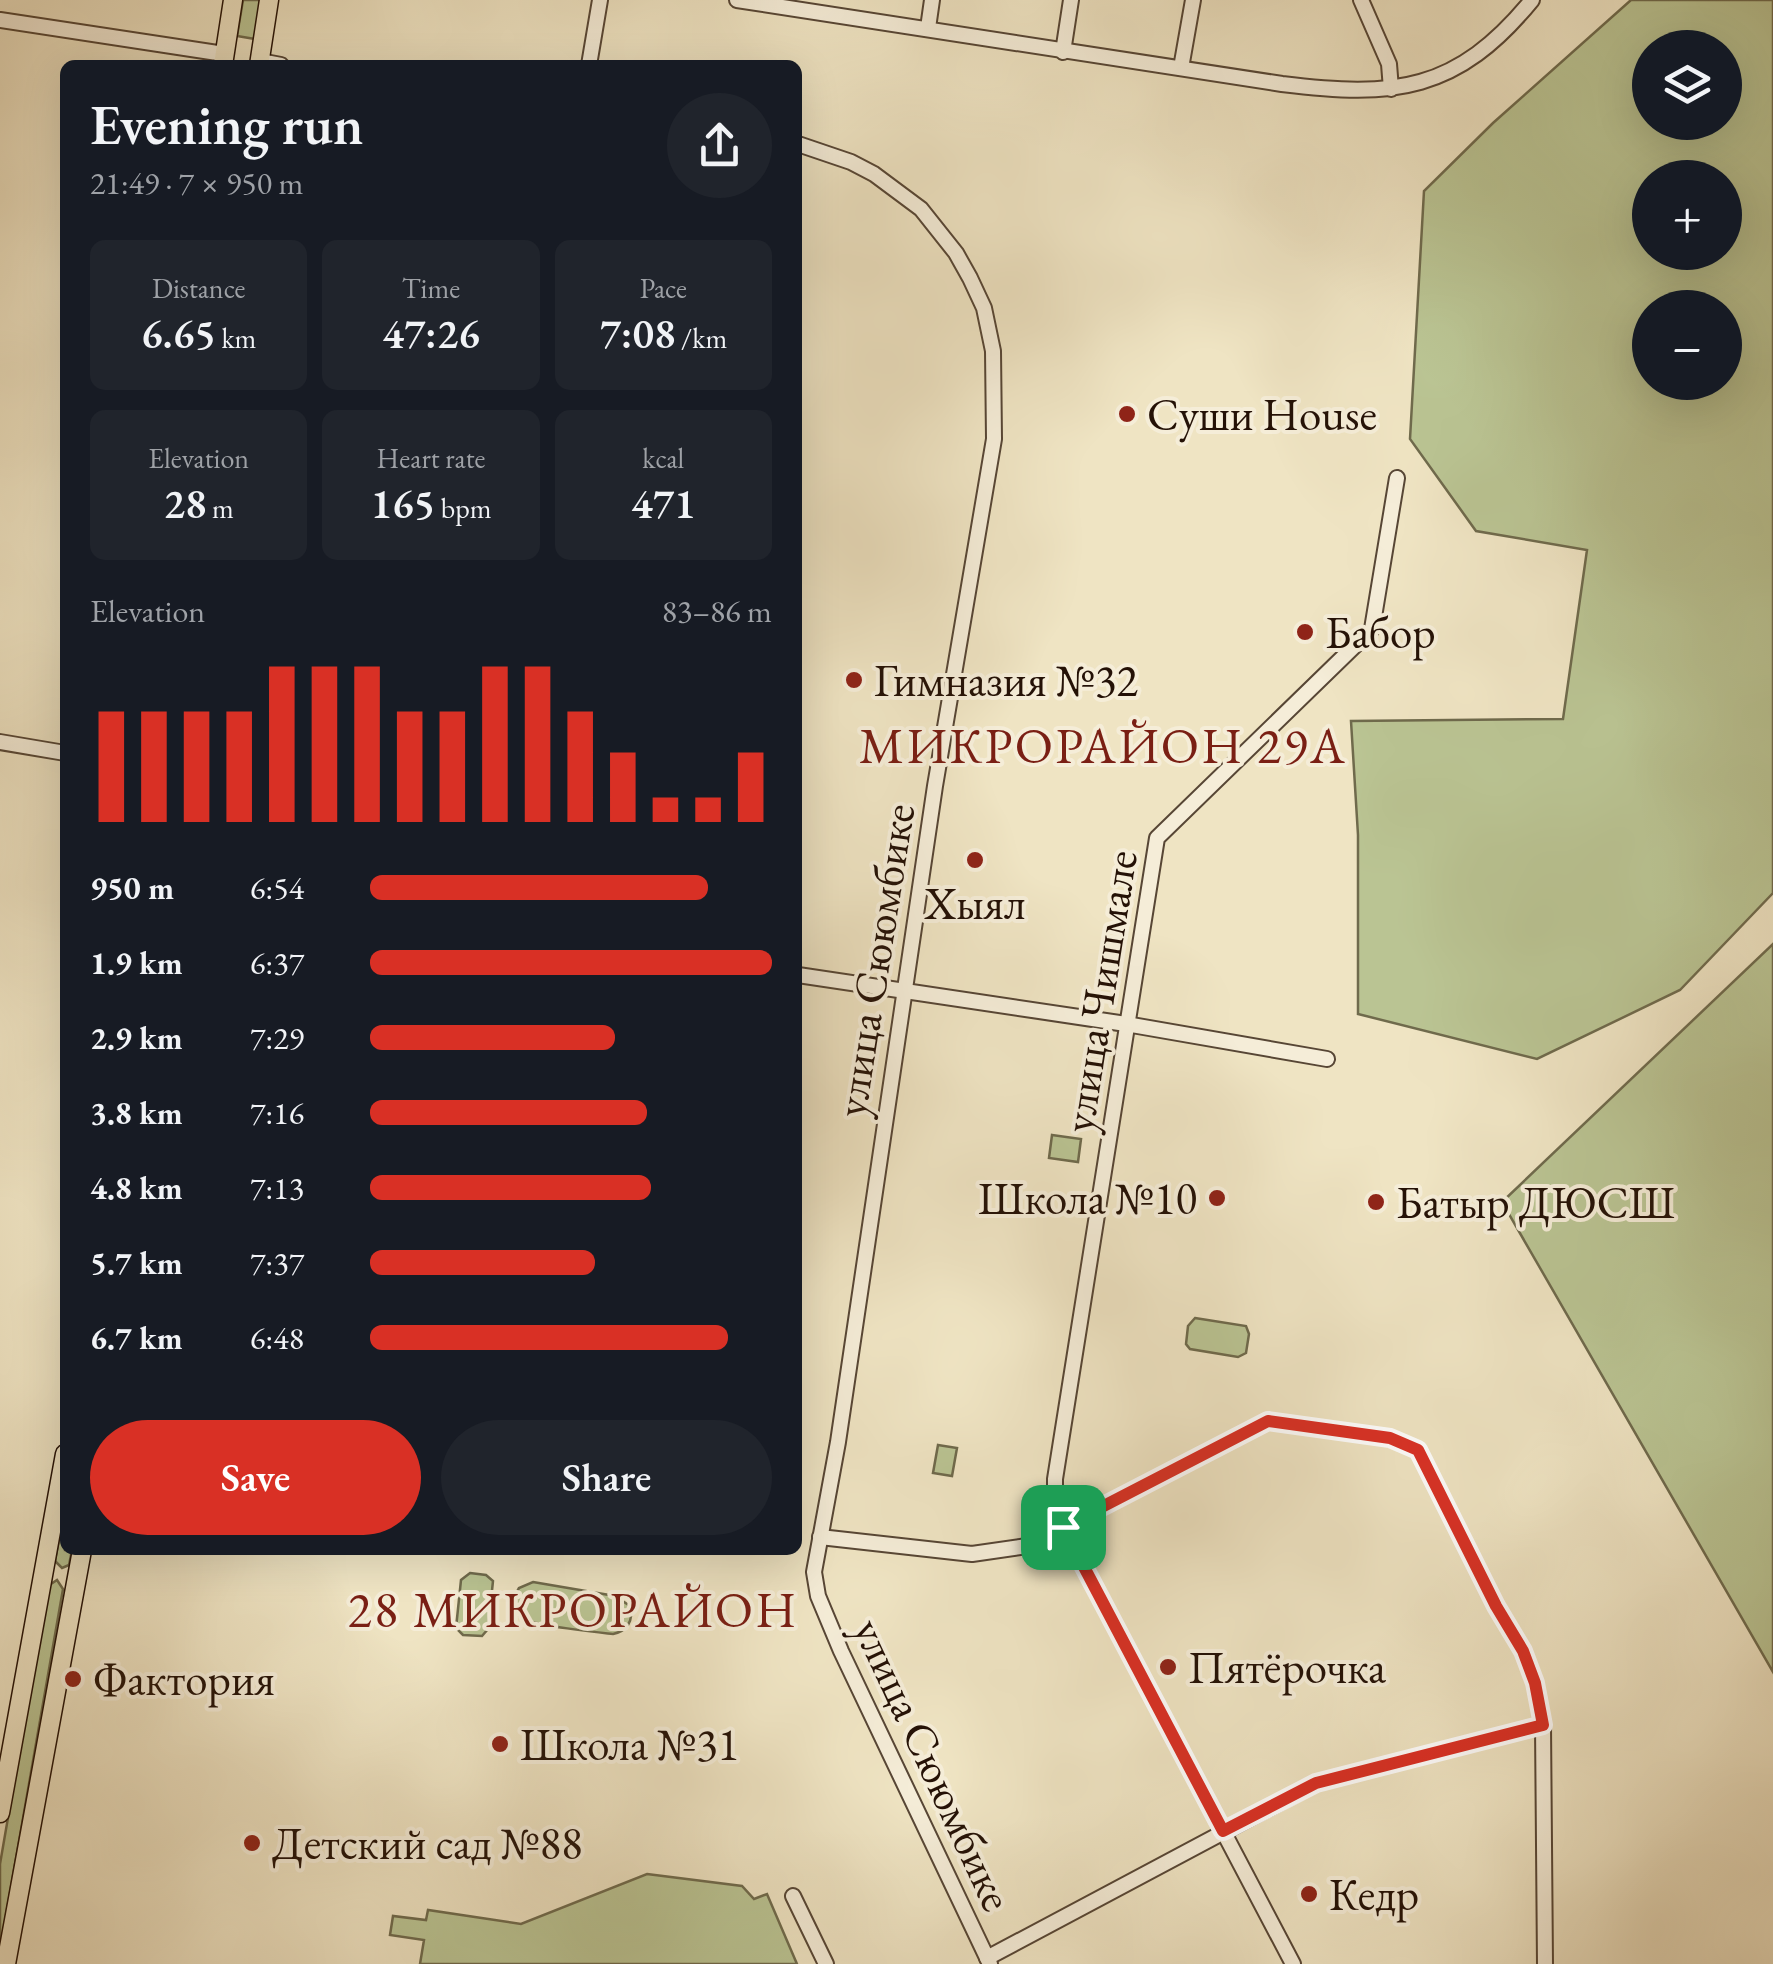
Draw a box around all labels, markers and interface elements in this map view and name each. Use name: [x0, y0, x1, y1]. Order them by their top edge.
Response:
map controls: [1632, 30, 1742, 400]
button: layers: [1632, 30, 1742, 140]
text: Evening run: [90, 89, 363, 160]
button: share: [667, 93, 772, 198]
button: +: [1632, 160, 1742, 270]
text: 21:49 · 7 × 950 m: [90, 162, 303, 204]
text: Distance: [152, 270, 245, 306]
text: Time: [402, 270, 460, 306]
text: Pace: [640, 270, 687, 306]
button: −: [1632, 290, 1742, 400]
text: 6.65: [141, 306, 216, 361]
text: 47:26: [382, 306, 480, 361]
text: 7:08: [599, 306, 675, 361]
text: km: [216, 320, 256, 356]
text: /km: [675, 320, 727, 356]
place label: Суши House: [1147, 385, 1377, 443]
marker: Суши House: [1116, 403, 1138, 425]
text: Elevation: [148, 440, 249, 476]
text: Heart rate: [377, 440, 485, 476]
text: kcal: [642, 440, 684, 476]
text: 28: [163, 476, 207, 531]
text: 165: [371, 476, 435, 531]
text: 471: [631, 476, 696, 531]
text: m: [207, 490, 234, 526]
text: bpm: [435, 490, 491, 526]
text: Elevation: [90, 590, 205, 632]
text: 83–86 m: [662, 590, 772, 632]
place label: Бабор: [1325, 603, 1436, 661]
marker: Бабор: [1294, 621, 1316, 643]
place label: Гимназия №32: [874, 651, 1138, 709]
marker: Гимназия №32: [843, 669, 865, 691]
district label: МИКРОРАЙОН 29А: [859, 713, 1347, 778]
street label: улица Сююмбике: [821, 799, 927, 1121]
street label: улица Чишмале: [1048, 846, 1150, 1136]
marker: Хыял: [964, 849, 986, 871]
text: 950 m: [90, 867, 174, 909]
text: 6:54: [250, 867, 304, 909]
place label: Хыял: [923, 874, 1026, 932]
text: 1.9 km: [90, 942, 183, 984]
text: 6:37: [250, 942, 304, 984]
text: 2.9 km: [90, 1017, 183, 1059]
text: 7:29: [250, 1017, 304, 1059]
text: 3.8 km: [90, 1092, 183, 1134]
text: 7:16: [250, 1092, 304, 1134]
text: 4.8 km: [90, 1167, 183, 1209]
text: 7:13: [250, 1167, 304, 1209]
place label: Школа №10: [978, 1169, 1197, 1227]
place label: Батыр ДЮСШ: [1396, 1173, 1675, 1231]
marker: Школа №10: [1206, 1187, 1228, 1209]
marker: Батыр ДЮСШ: [1365, 1191, 1387, 1213]
text: 5.7 km: [90, 1242, 183, 1284]
text: 7:37: [250, 1242, 304, 1284]
text: 6.7 km: [90, 1317, 183, 1359]
text: 6:48: [250, 1317, 304, 1359]
button: Save: [90, 1420, 421, 1535]
button: Share: [441, 1420, 772, 1535]
pin: [1021, 1485, 1106, 1570]
icon: arrive: [1036, 1500, 1091, 1555]
district label: 28 МИКРОРАЙОН: [348, 1577, 799, 1642]
street label: улица Сююмбике: [841, 1608, 1027, 1920]
place label: Пятёрочка: [1188, 1638, 1386, 1696]
place label: Фактория: [93, 1650, 275, 1708]
marker: Пятёрочка: [1157, 1656, 1179, 1678]
marker: Фактория: [62, 1668, 84, 1690]
place label: Школа №31: [520, 1715, 739, 1773]
marker: Школа №31: [489, 1733, 511, 1755]
place label: Детский сад №88: [272, 1814, 583, 1872]
marker: Детский сад №88: [241, 1832, 263, 1854]
place label: Кедр: [1329, 1865, 1419, 1923]
marker: Кедр: [1298, 1883, 1320, 1905]

